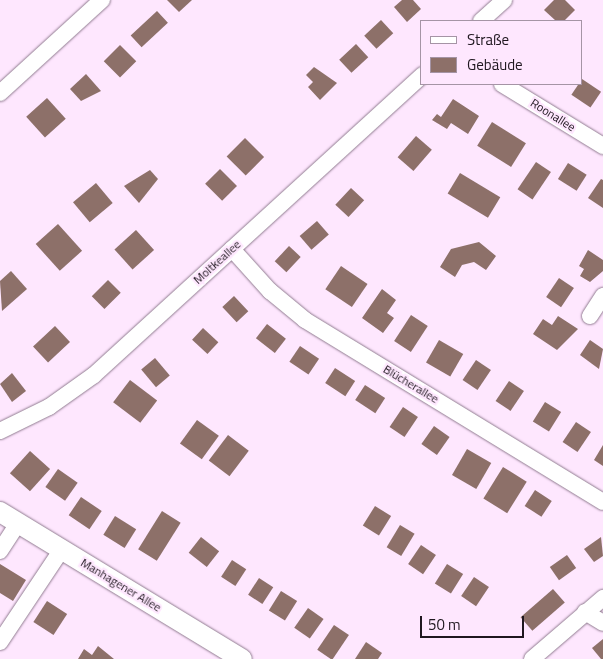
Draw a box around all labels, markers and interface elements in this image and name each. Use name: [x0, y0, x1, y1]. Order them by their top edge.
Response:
legend: [420, 20, 583, 85]
text: Straße: [467, 28, 509, 51]
text: Gebäude: [467, 53, 523, 76]
street label: Roonallee: [528, 96, 578, 134]
street label: Moltkeallee: [190, 237, 244, 287]
street label: Blücherallee: [381, 362, 441, 406]
street label: Manhagener Allee: [78, 555, 164, 615]
scale bar: [423, 606, 527, 638]
text: 50 m: [428, 613, 461, 636]

